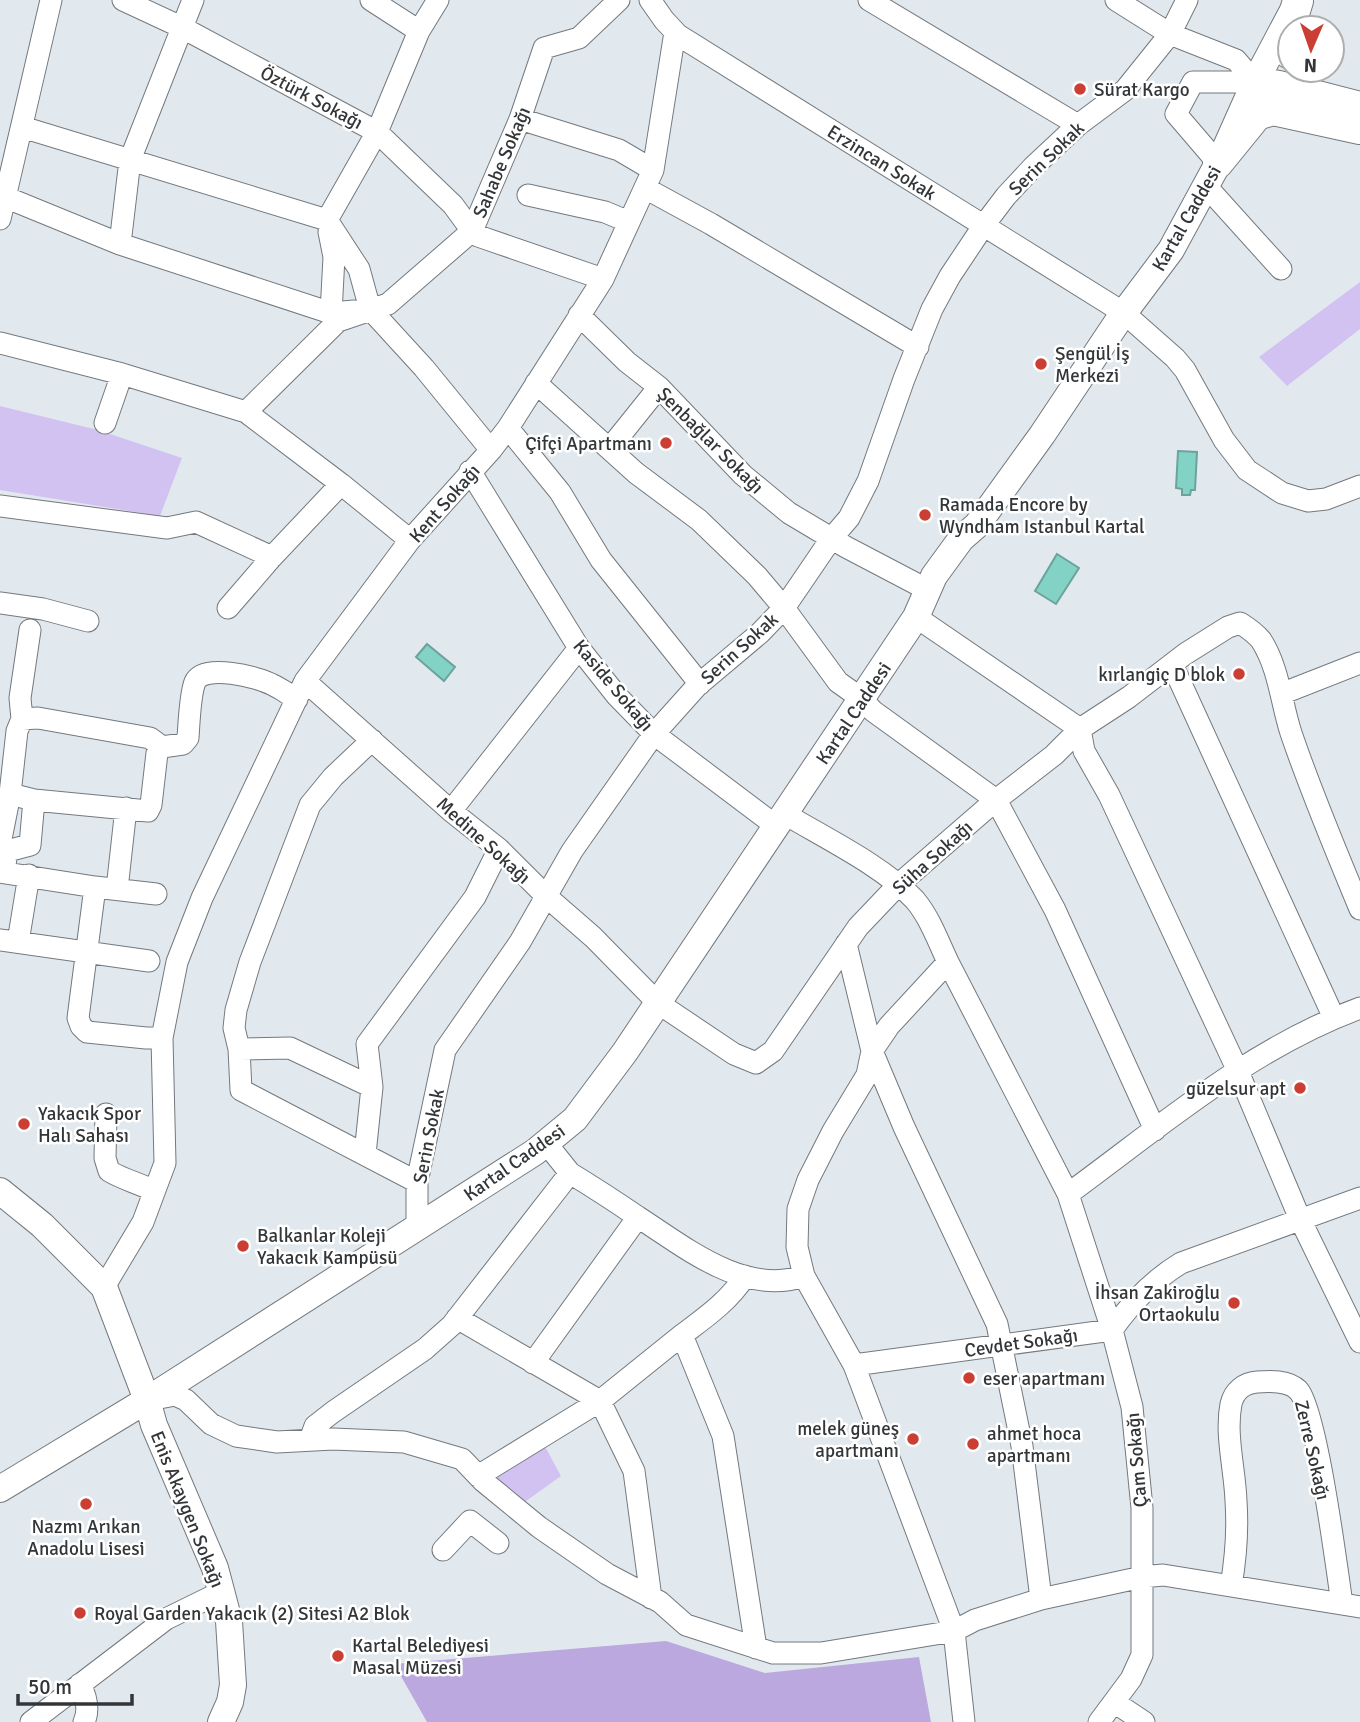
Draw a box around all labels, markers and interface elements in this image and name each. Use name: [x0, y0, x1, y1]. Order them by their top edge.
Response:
north arrow: [1276, 14, 1346, 84]
text: N: [1303, 53, 1317, 77]
street label: Öztürk Sokağı: [256, 61, 367, 135]
place label: Sürat Kargo: [1094, 78, 1190, 102]
marker: Sürat Kargo: [1072, 81, 1088, 97]
street label: Sahabe Sokağı: [468, 103, 536, 222]
street label: Serin Sokak: [1004, 116, 1090, 201]
street label: Erzincan Sokak: [822, 120, 941, 206]
street label: Kartal Caddesi: [1147, 161, 1227, 276]
place label: Şengül İş Merkezi: [1055, 342, 1130, 388]
marker: Şengül İş Merkezi: [1033, 356, 1049, 372]
street label: Şenbağlar Sokağı: [652, 382, 769, 499]
place label: Çifçi Apartmanı: [525, 432, 652, 456]
marker: Çifçi Apartmanı: [658, 435, 674, 451]
street label: Kent Sokağı: [404, 459, 485, 548]
place label: Ramada Encore by Wyndham Istanbul Kartal: [939, 493, 1145, 539]
marker: Ramada Encore by Wyndham Istanbul Kartal: [917, 507, 933, 523]
street label: Serin Sokak: [696, 607, 784, 690]
street label: Kaside Sokağı: [568, 635, 659, 737]
street label: Kartal Caddesi: [811, 658, 897, 769]
place label: kırlangiç D blok: [1098, 663, 1225, 687]
marker: kırlangiç D blok: [1231, 666, 1247, 682]
street label: Medine Sokağı: [431, 792, 535, 889]
street label: Süha Sokağı: [888, 815, 978, 900]
place label: güzelsur apt: [1186, 1077, 1286, 1101]
marker: güzelsur apt: [1292, 1080, 1308, 1096]
street label: Serin Sokak: [408, 1086, 450, 1186]
place label: Yakacık Spor Halı Sahası: [38, 1102, 141, 1148]
marker: Yakacık Spor Halı Sahası: [16, 1116, 32, 1132]
street label: Kartal Caddesi: [459, 1119, 570, 1207]
place label: Balkanlar Koleji Yakacık Kampüsü: [257, 1224, 398, 1270]
marker: Balkanlar Koleji Yakacık Kampüsü: [235, 1238, 251, 1254]
place label: İhsan Zakiroğlu Ortaokulu: [1095, 1281, 1220, 1327]
marker: İhsan Zakiroğlu Ortaokulu: [1226, 1295, 1242, 1311]
street label: Cevdet Sokağı: [963, 1323, 1079, 1363]
place label: eser apartmanı: [983, 1367, 1105, 1391]
marker: eser apartmanı: [961, 1370, 977, 1386]
street label: Zerre Sokağı: [1289, 1398, 1335, 1502]
street label: Çam Sokağı: [1121, 1412, 1153, 1508]
place label: melek güneş apartmanı: [797, 1417, 899, 1463]
place label: ahmet hoca apartmanı: [987, 1422, 1081, 1468]
street label: Enis Akaygen Sokağı: [145, 1428, 229, 1591]
marker: melek güneş apartmanı: [905, 1431, 921, 1447]
marker: ahmet hoca apartmanı: [965, 1436, 981, 1452]
marker: Nazmı Arıkan Anadolu Lisesi: [78, 1496, 94, 1512]
place label: Nazmı Arıkan Anadolu Lisesi: [27, 1515, 145, 1561]
place label: Royal Garden Yakacık (2) Sitesi A2 Blok: [94, 1602, 410, 1626]
marker: Royal Garden Yakacık (2) Sitesi A2 Blok: [72, 1605, 88, 1621]
place label: Kartal Belediyesi Masal Müzesi: [352, 1634, 489, 1680]
marker: Kartal Belediyesi Masal Müzesi: [330, 1648, 346, 1664]
scale bar: [18, 1662, 131, 1706]
text: 50 m: [28, 1674, 72, 1700]

